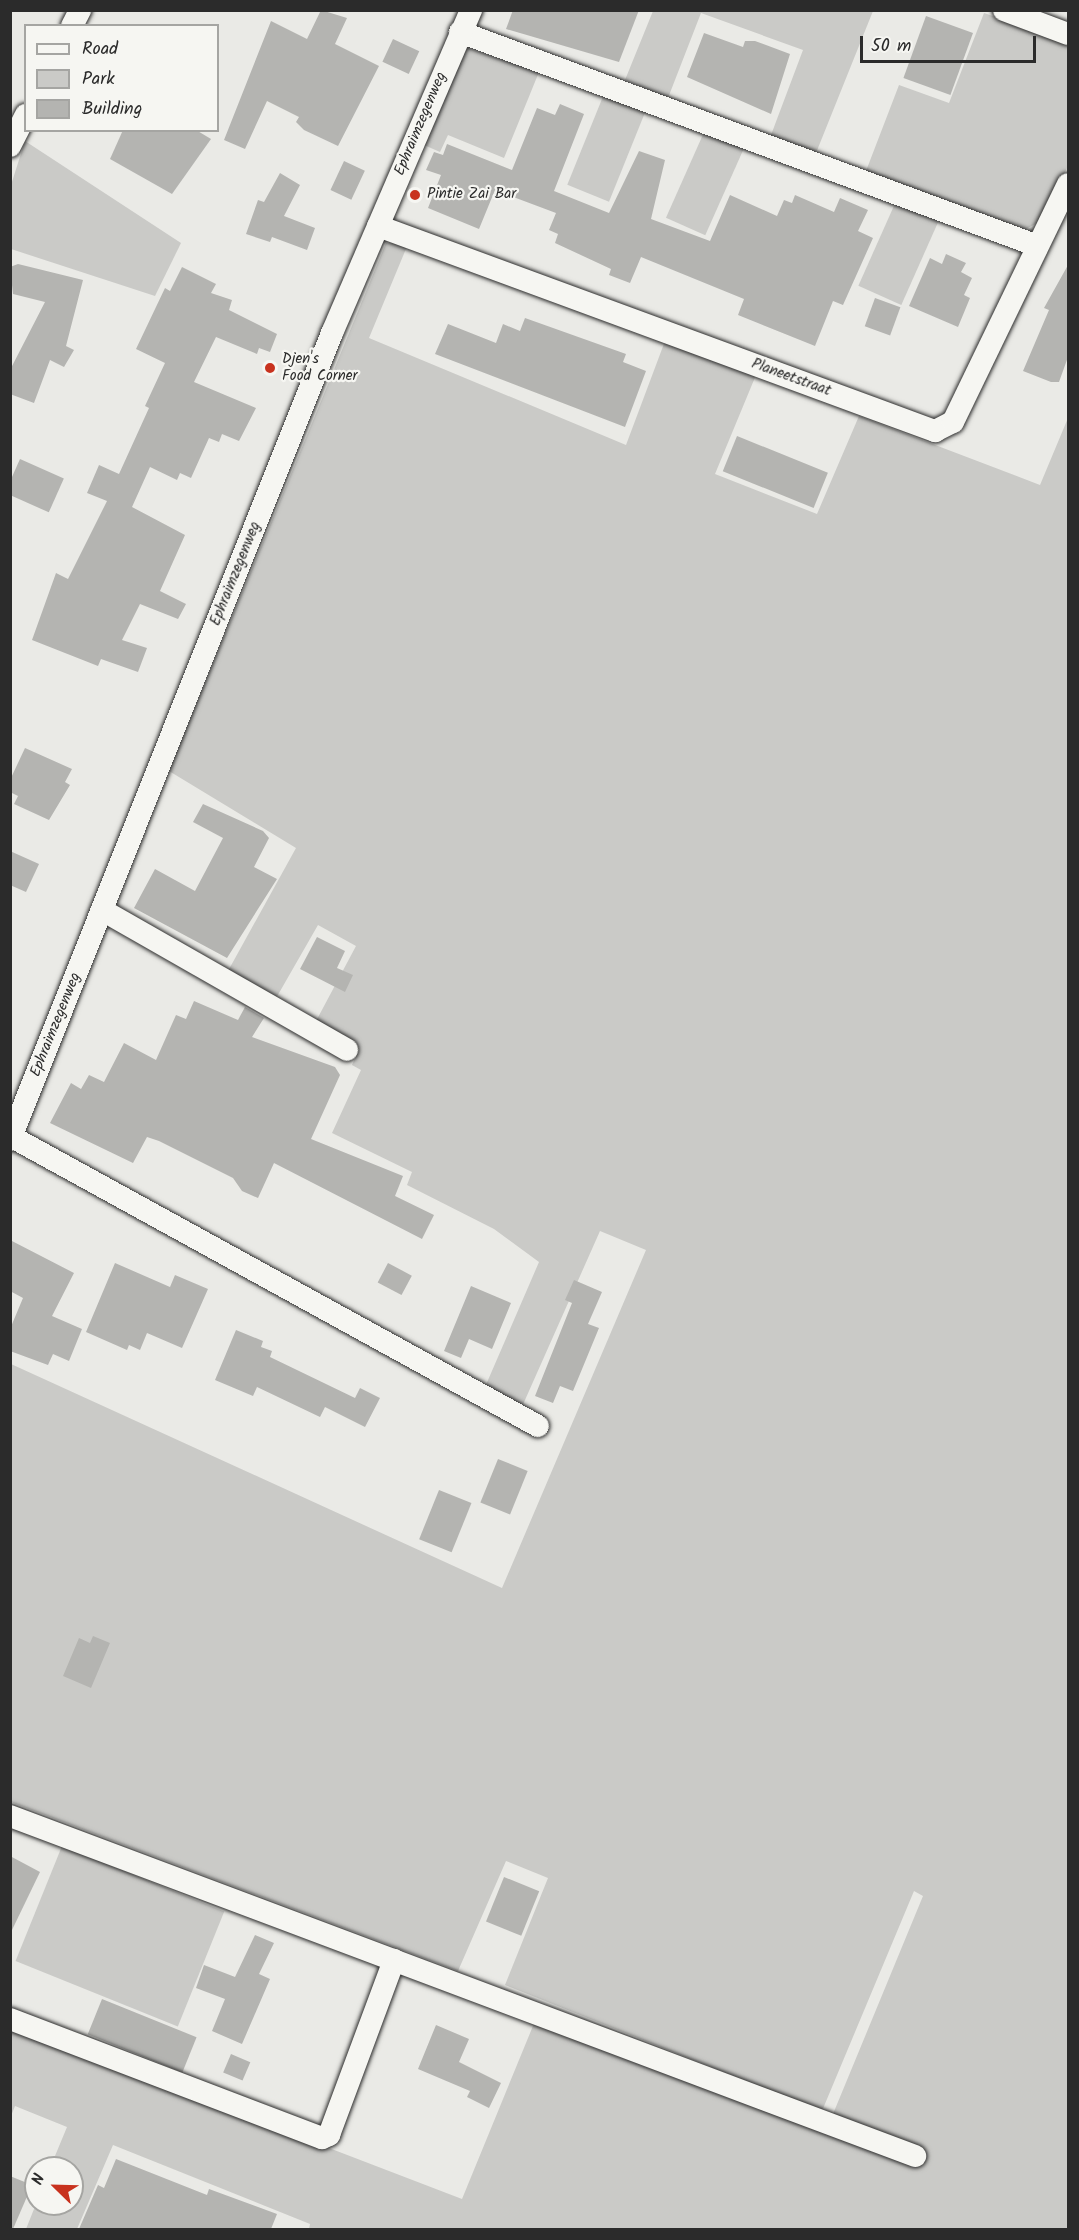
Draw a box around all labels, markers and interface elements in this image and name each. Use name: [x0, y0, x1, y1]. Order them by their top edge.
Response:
legend: [24, 24, 219, 132]
scale bar: [863, 24, 1038, 62]
text: 50 m: [871, 32, 911, 61]
text: Road: [82, 35, 118, 64]
text: Park: [82, 65, 115, 94]
street label: Ephraimzegenweg: [391, 70, 451, 178]
text: Building: [82, 95, 142, 124]
place label: Pintie Zai Bar: [427, 186, 516, 204]
marker: Pintie Zai Bar: [408, 188, 422, 202]
place label: Djen's Food Corner: [282, 350, 357, 385]
street label: Planeetstraat: [749, 355, 833, 401]
marker: Djen's Food Corner: [263, 361, 277, 375]
street label: Ephraimzegenweg: [207, 519, 265, 629]
street label: Ephraimzegenweg: [27, 970, 85, 1080]
north arrow: [24, 2156, 84, 2216]
text: N: [25, 2170, 52, 2189]

